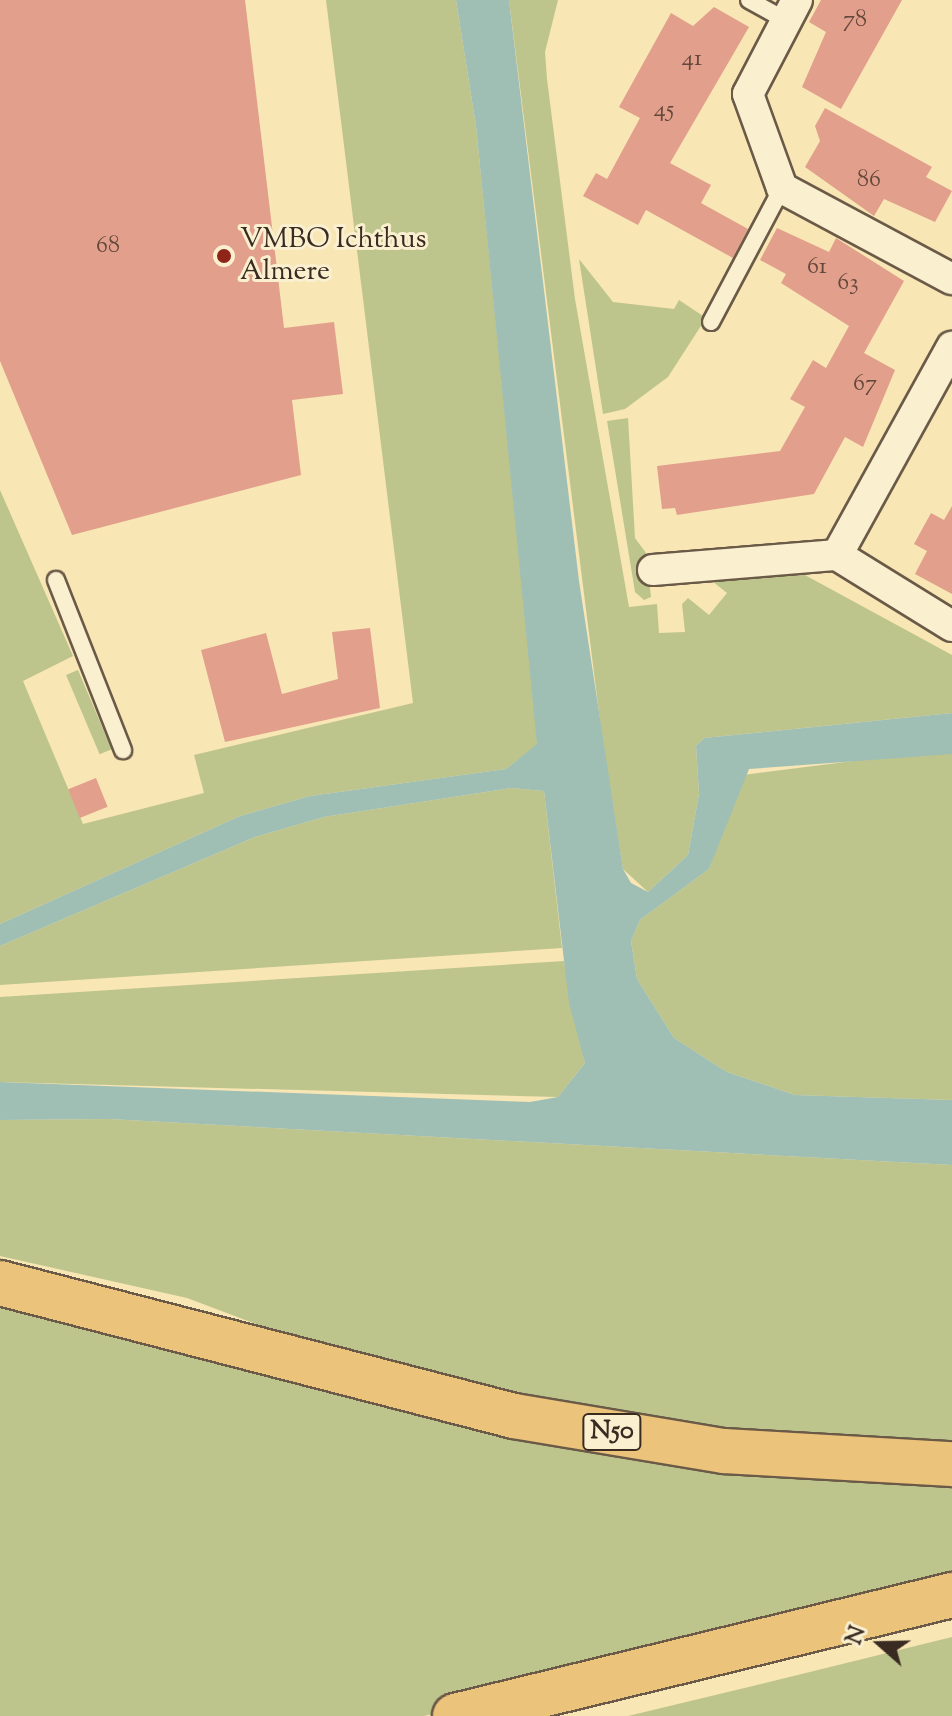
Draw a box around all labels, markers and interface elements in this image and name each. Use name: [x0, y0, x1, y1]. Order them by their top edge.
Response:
house number: 78: [843, 7, 867, 35]
house number: 41: [682, 46, 702, 74]
house number: 45: [654, 97, 674, 125]
house number: 86: [857, 167, 881, 195]
place label: VMBO Ichthus Almere: [240, 223, 427, 289]
house number: 68: [96, 233, 120, 261]
marker: VMBO Ichthus Almere: [215, 247, 233, 265]
house number: 61: [807, 254, 827, 282]
house number: 63: [837, 270, 859, 298]
house number: 67: [853, 371, 877, 399]
road number: N50: [582, 1410, 642, 1454]
north arrow: [840, 1604, 920, 1684]
text: N: [839, 1622, 875, 1650]

